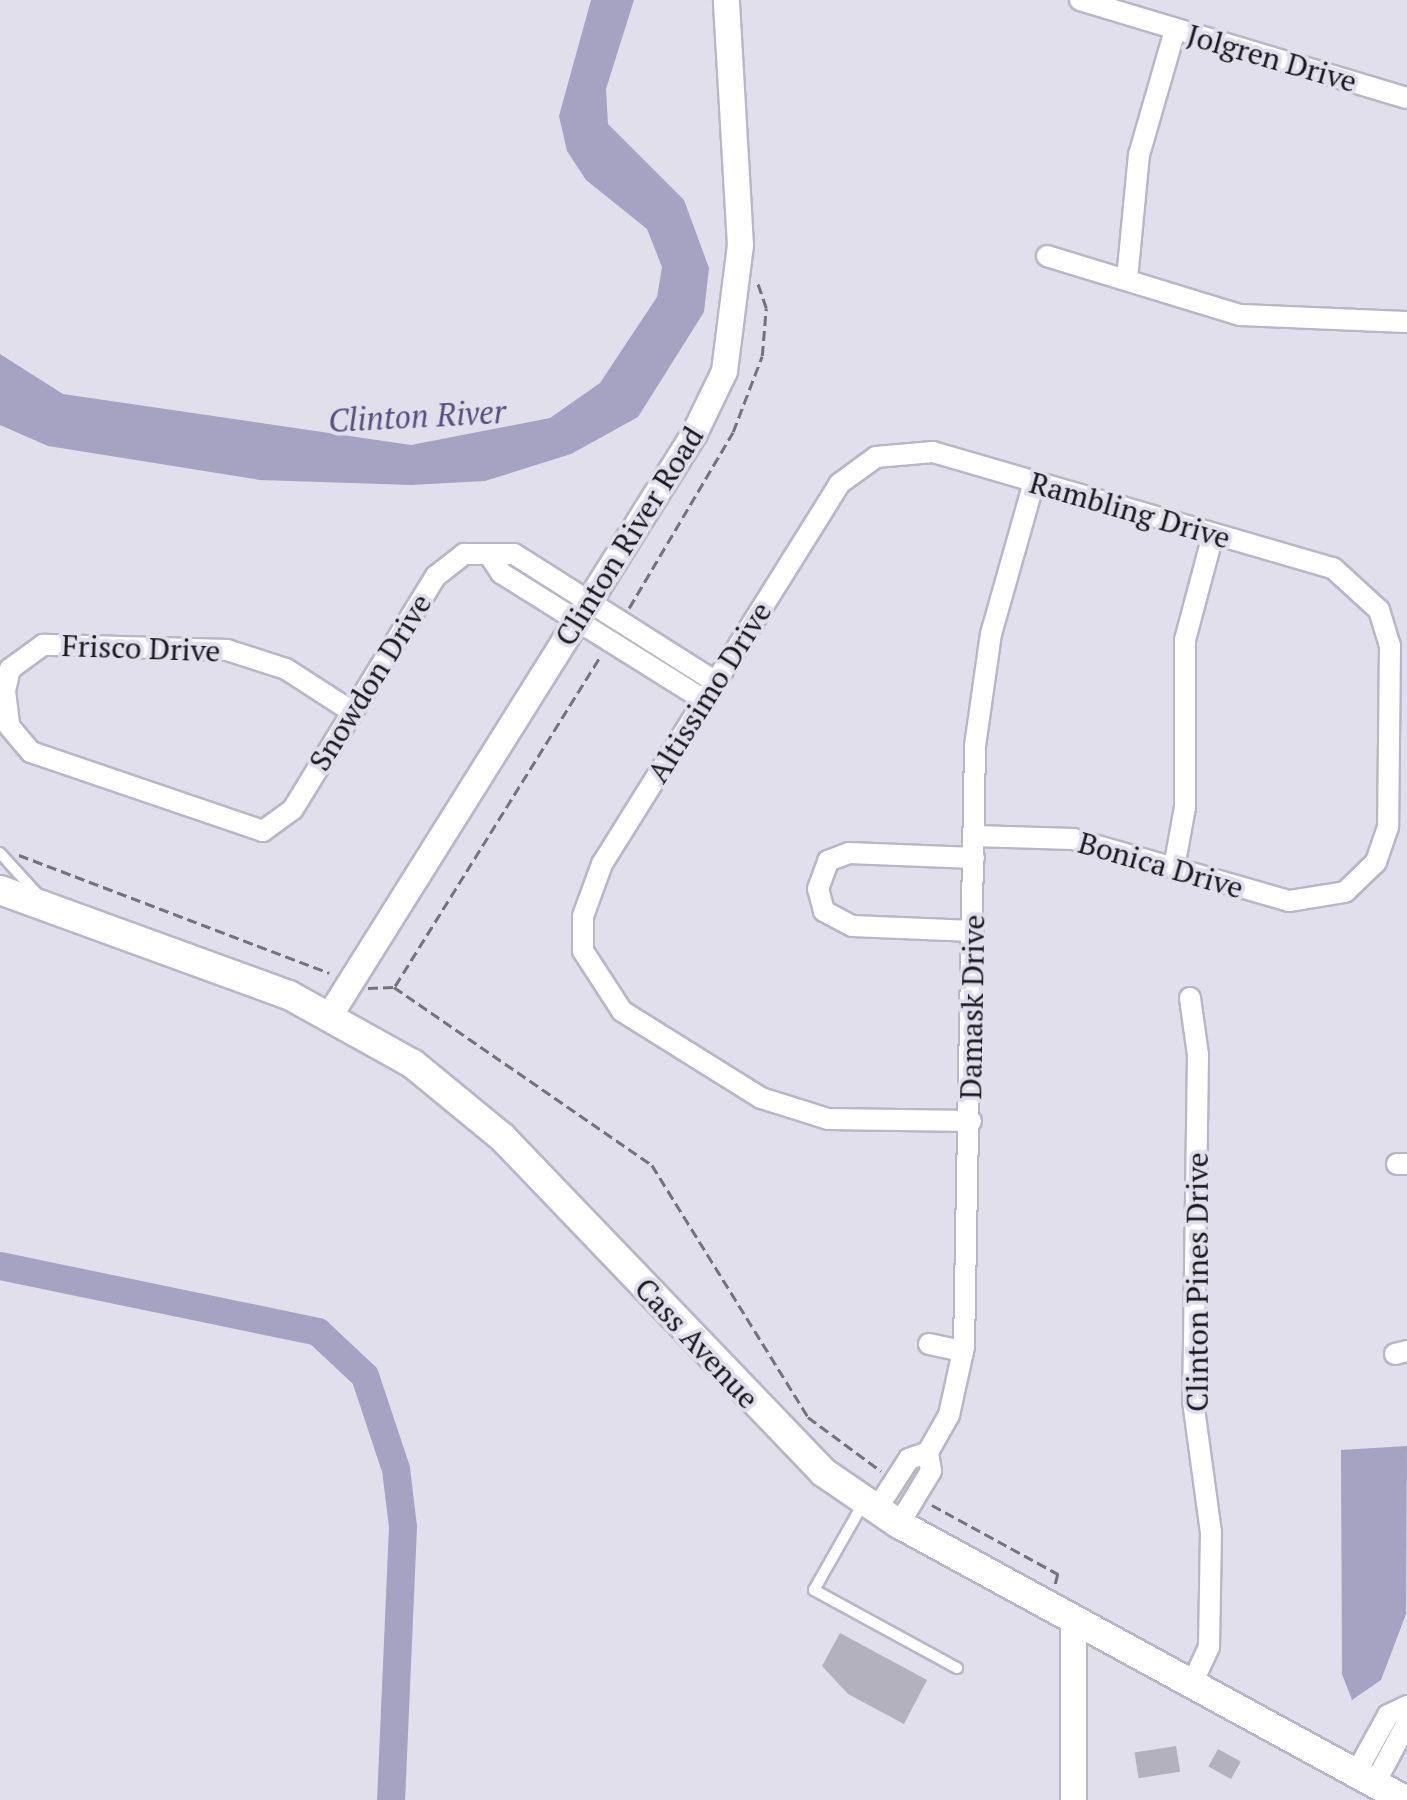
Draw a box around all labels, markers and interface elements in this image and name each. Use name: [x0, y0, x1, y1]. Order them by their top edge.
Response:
street label: Jolgren Drive: [1183, 17, 1361, 99]
water label: Clinton River: [327, 392, 507, 440]
street label: Clinton River Road: [547, 420, 711, 652]
street label: Rambling Drive: [1026, 464, 1234, 556]
street label: Snowdon Drive: [301, 587, 439, 777]
street label: Altissimo Drive: [639, 595, 779, 789]
street label: Frisco Drive: [61, 627, 221, 669]
street label: Bonica Drive: [1074, 824, 1248, 906]
street label: Damask Drive: [952, 914, 992, 1100]
street label: Clinton Pines Drive: [1179, 1152, 1215, 1412]
street label: Cass Avenue: [627, 1270, 767, 1416]

